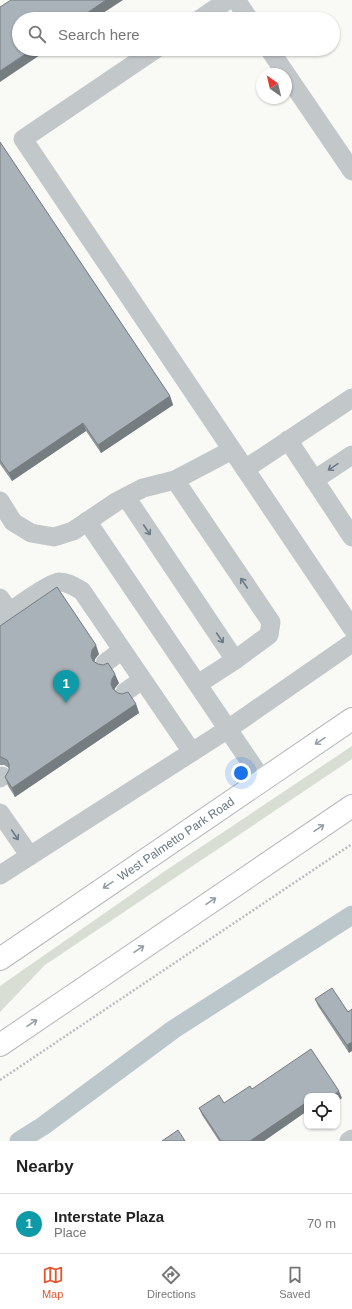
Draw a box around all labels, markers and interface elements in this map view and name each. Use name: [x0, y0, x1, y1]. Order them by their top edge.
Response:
search box: [12, 12, 340, 56]
icon: search: [26, 23, 48, 45]
text: Search here: [58, 26, 140, 43]
north arrow: [256, 68, 292, 104]
one-way arrow: [328, 463, 339, 471]
one-way arrow: [143, 524, 152, 535]
one-way arrow: [240, 577, 248, 588]
one-way arrow: [216, 632, 224, 643]
pin: 1: [53, 670, 79, 703]
one-way arrow: [315, 737, 326, 745]
your location: [231, 763, 251, 783]
street label: West Palmetto Park Road: [115, 794, 237, 884]
one-way arrow: [313, 824, 324, 832]
one-way arrow: [11, 829, 19, 840]
one-way arrow: [103, 881, 114, 889]
one-way arrow: [205, 897, 216, 905]
one-way arrow: [134, 945, 145, 953]
one-way arrow: [26, 1019, 37, 1027]
map controls: [304, 1093, 340, 1129]
button: locate: [304, 1093, 340, 1129]
text: Nearby: [16, 1157, 74, 1176]
text: Interstate Plaza: [54, 1208, 164, 1225]
text: 1: [25, 1216, 33, 1231]
text: 70 m: [307, 1216, 336, 1231]
text: Place: [54, 1225, 87, 1240]
tab: Map: [42, 1264, 64, 1300]
tab: Directions: [147, 1264, 196, 1300]
tab: Saved: [279, 1264, 310, 1300]

